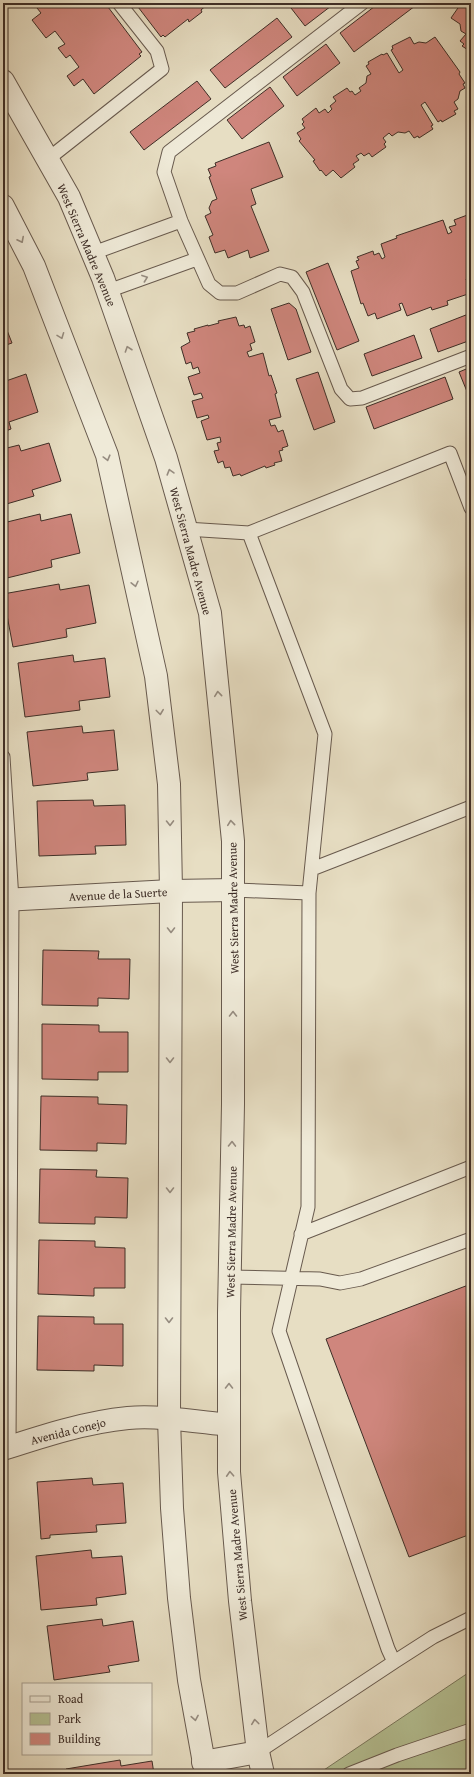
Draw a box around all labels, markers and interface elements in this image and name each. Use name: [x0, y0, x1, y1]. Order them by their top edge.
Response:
street label: West Sierra Madre Avenue: [53, 181, 121, 309]
one-way arrow: [16, 236, 24, 243]
one-way arrow: [141, 274, 148, 283]
one-way arrow: [56, 332, 64, 339]
one-way arrow: [125, 345, 133, 352]
one-way arrow: [102, 454, 111, 461]
one-way arrow: [166, 469, 175, 476]
street label: West Sierra Madre Avenue: [166, 485, 216, 617]
one-way arrow: [131, 581, 139, 587]
one-way arrow: [213, 691, 222, 697]
one-way arrow: [155, 709, 164, 715]
one-way arrow: [165, 820, 174, 826]
one-way arrow: [226, 820, 235, 826]
street label: West Sierra Madre Avenue: [223, 842, 243, 974]
street label: Avenue de la Suerte: [68, 883, 168, 905]
one-way arrow: [167, 927, 175, 933]
one-way arrow: [229, 1011, 237, 1017]
one-way arrow: [166, 1057, 174, 1063]
one-way arrow: [228, 1141, 236, 1147]
street label: West Sierra Madre Avenue: [221, 1166, 241, 1298]
one-way arrow: [166, 1187, 174, 1193]
one-way arrow: [165, 1317, 173, 1323]
one-way arrow: [225, 1383, 233, 1389]
street label: Avenida Conejo: [28, 1413, 108, 1449]
one-way arrow: [225, 1471, 234, 1477]
street label: West Sierra Madre Avenue: [223, 1488, 251, 1621]
legend: [22, 1683, 152, 1755]
text: Road: [58, 1690, 84, 1707]
text: Park: [58, 1710, 82, 1727]
one-way arrow: [191, 1715, 199, 1722]
one-way arrow: [250, 1719, 259, 1725]
text: Building: [58, 1730, 101, 1747]

